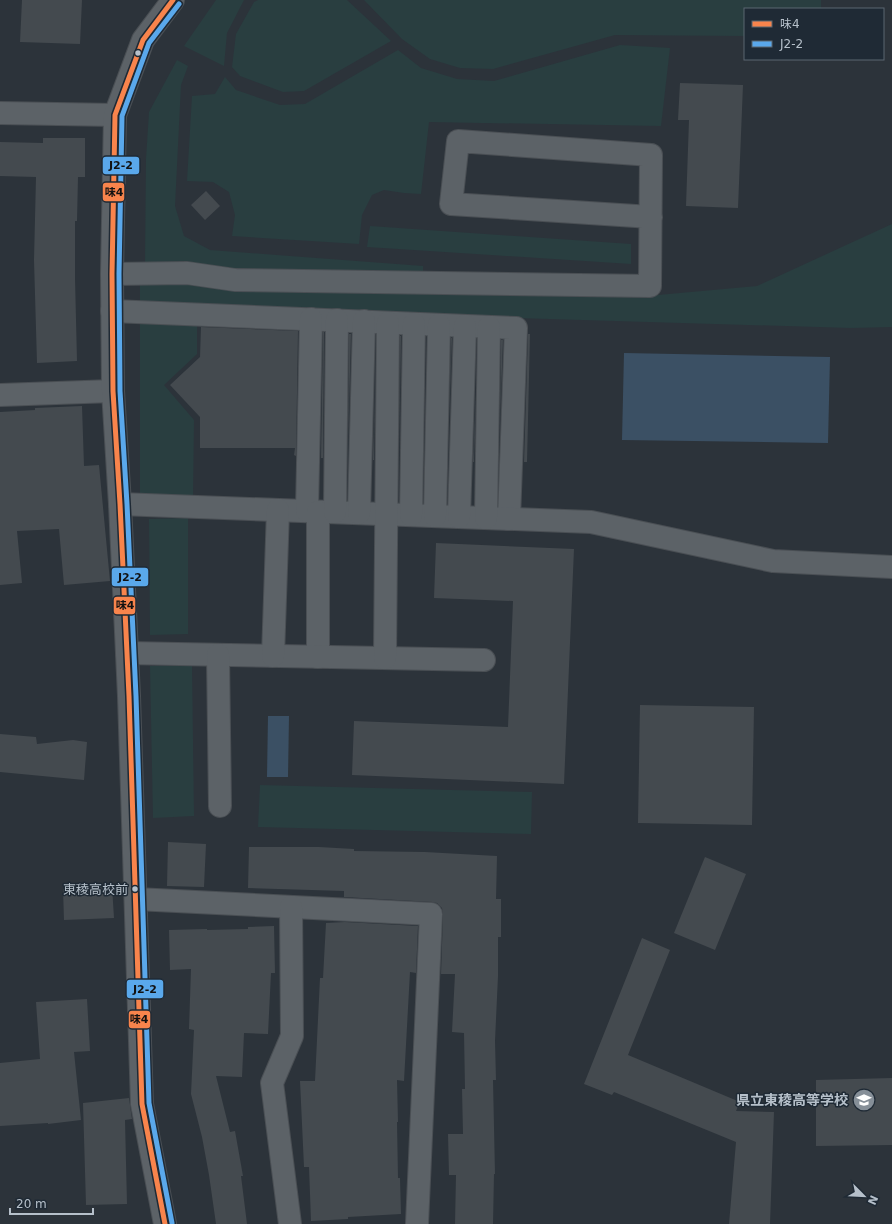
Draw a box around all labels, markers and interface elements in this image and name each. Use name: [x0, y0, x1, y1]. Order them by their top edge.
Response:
legend: [744, 8, 884, 60]
text: 味4: [780, 17, 800, 31]
text: J2-2: [779, 37, 803, 51]
unlabelled marker: [133, 48, 143, 58]
line badge: J2-2: [102, 156, 140, 175]
text: J2-2: [108, 159, 133, 172]
line badge: 味4: [102, 182, 125, 202]
text: 味4: [105, 186, 124, 199]
line badge: J2-2: [111, 567, 149, 587]
text: J2-2: [117, 571, 142, 584]
line badge: 味4: [113, 596, 136, 615]
text: 味4: [116, 599, 135, 612]
place label: 東稜高校前: [63, 882, 128, 897]
marker: 東稜高校前: [130, 884, 140, 894]
line badge: J2-2: [126, 979, 164, 999]
text: J2-2: [132, 983, 157, 996]
line badge: 味4: [128, 1010, 151, 1029]
text: 味4: [130, 1013, 149, 1026]
school or university icon: 県立東稜高等学校: [851, 1087, 877, 1113]
place label: 県立東稜高等学校: [736, 1092, 848, 1108]
north arrow: [844, 1176, 884, 1216]
scale bar: [10, 1190, 93, 1216]
text: N: [865, 1193, 880, 1207]
text: 20 m: [16, 1197, 47, 1211]

